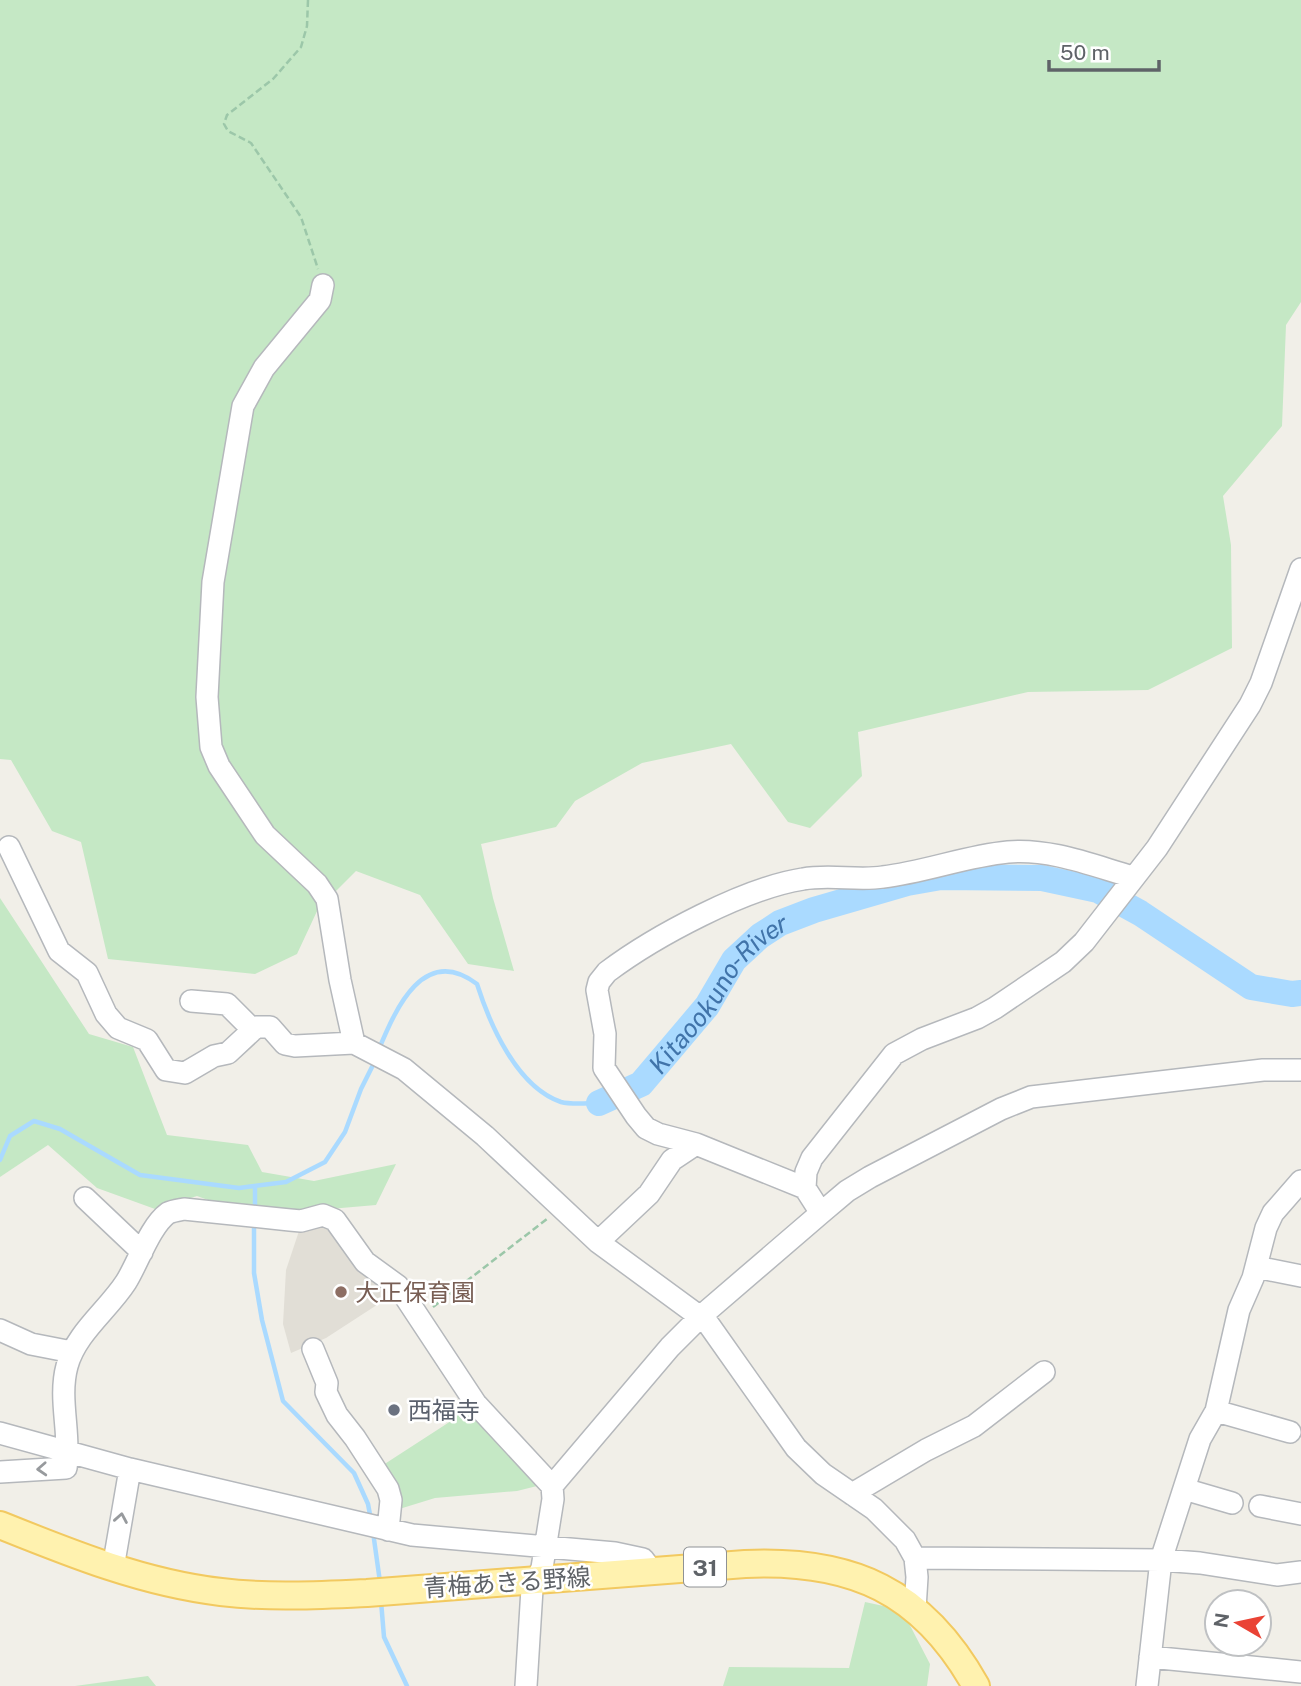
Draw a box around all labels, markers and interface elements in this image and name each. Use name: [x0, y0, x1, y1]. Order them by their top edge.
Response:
scale bar: [1049, 28, 1159, 72]
text: 50 m: [1060, 40, 1110, 65]
water label: Kitaookuno-River: [641, 906, 791, 1079]
place label: 大正保育園: [355, 1278, 475, 1306]
marker: 大正保育園: [333, 1284, 349, 1300]
place label: 西福寺: [408, 1396, 480, 1424]
marker: 西福寺: [386, 1402, 402, 1418]
one-way arrow: [36, 1461, 47, 1476]
one-way arrow: [113, 1513, 128, 1525]
road number: 31: [684, 1548, 726, 1586]
street label: 青梅あきる野線: [422, 1562, 592, 1602]
north arrow: [1203, 1588, 1273, 1658]
text: N: [1209, 1611, 1233, 1629]

